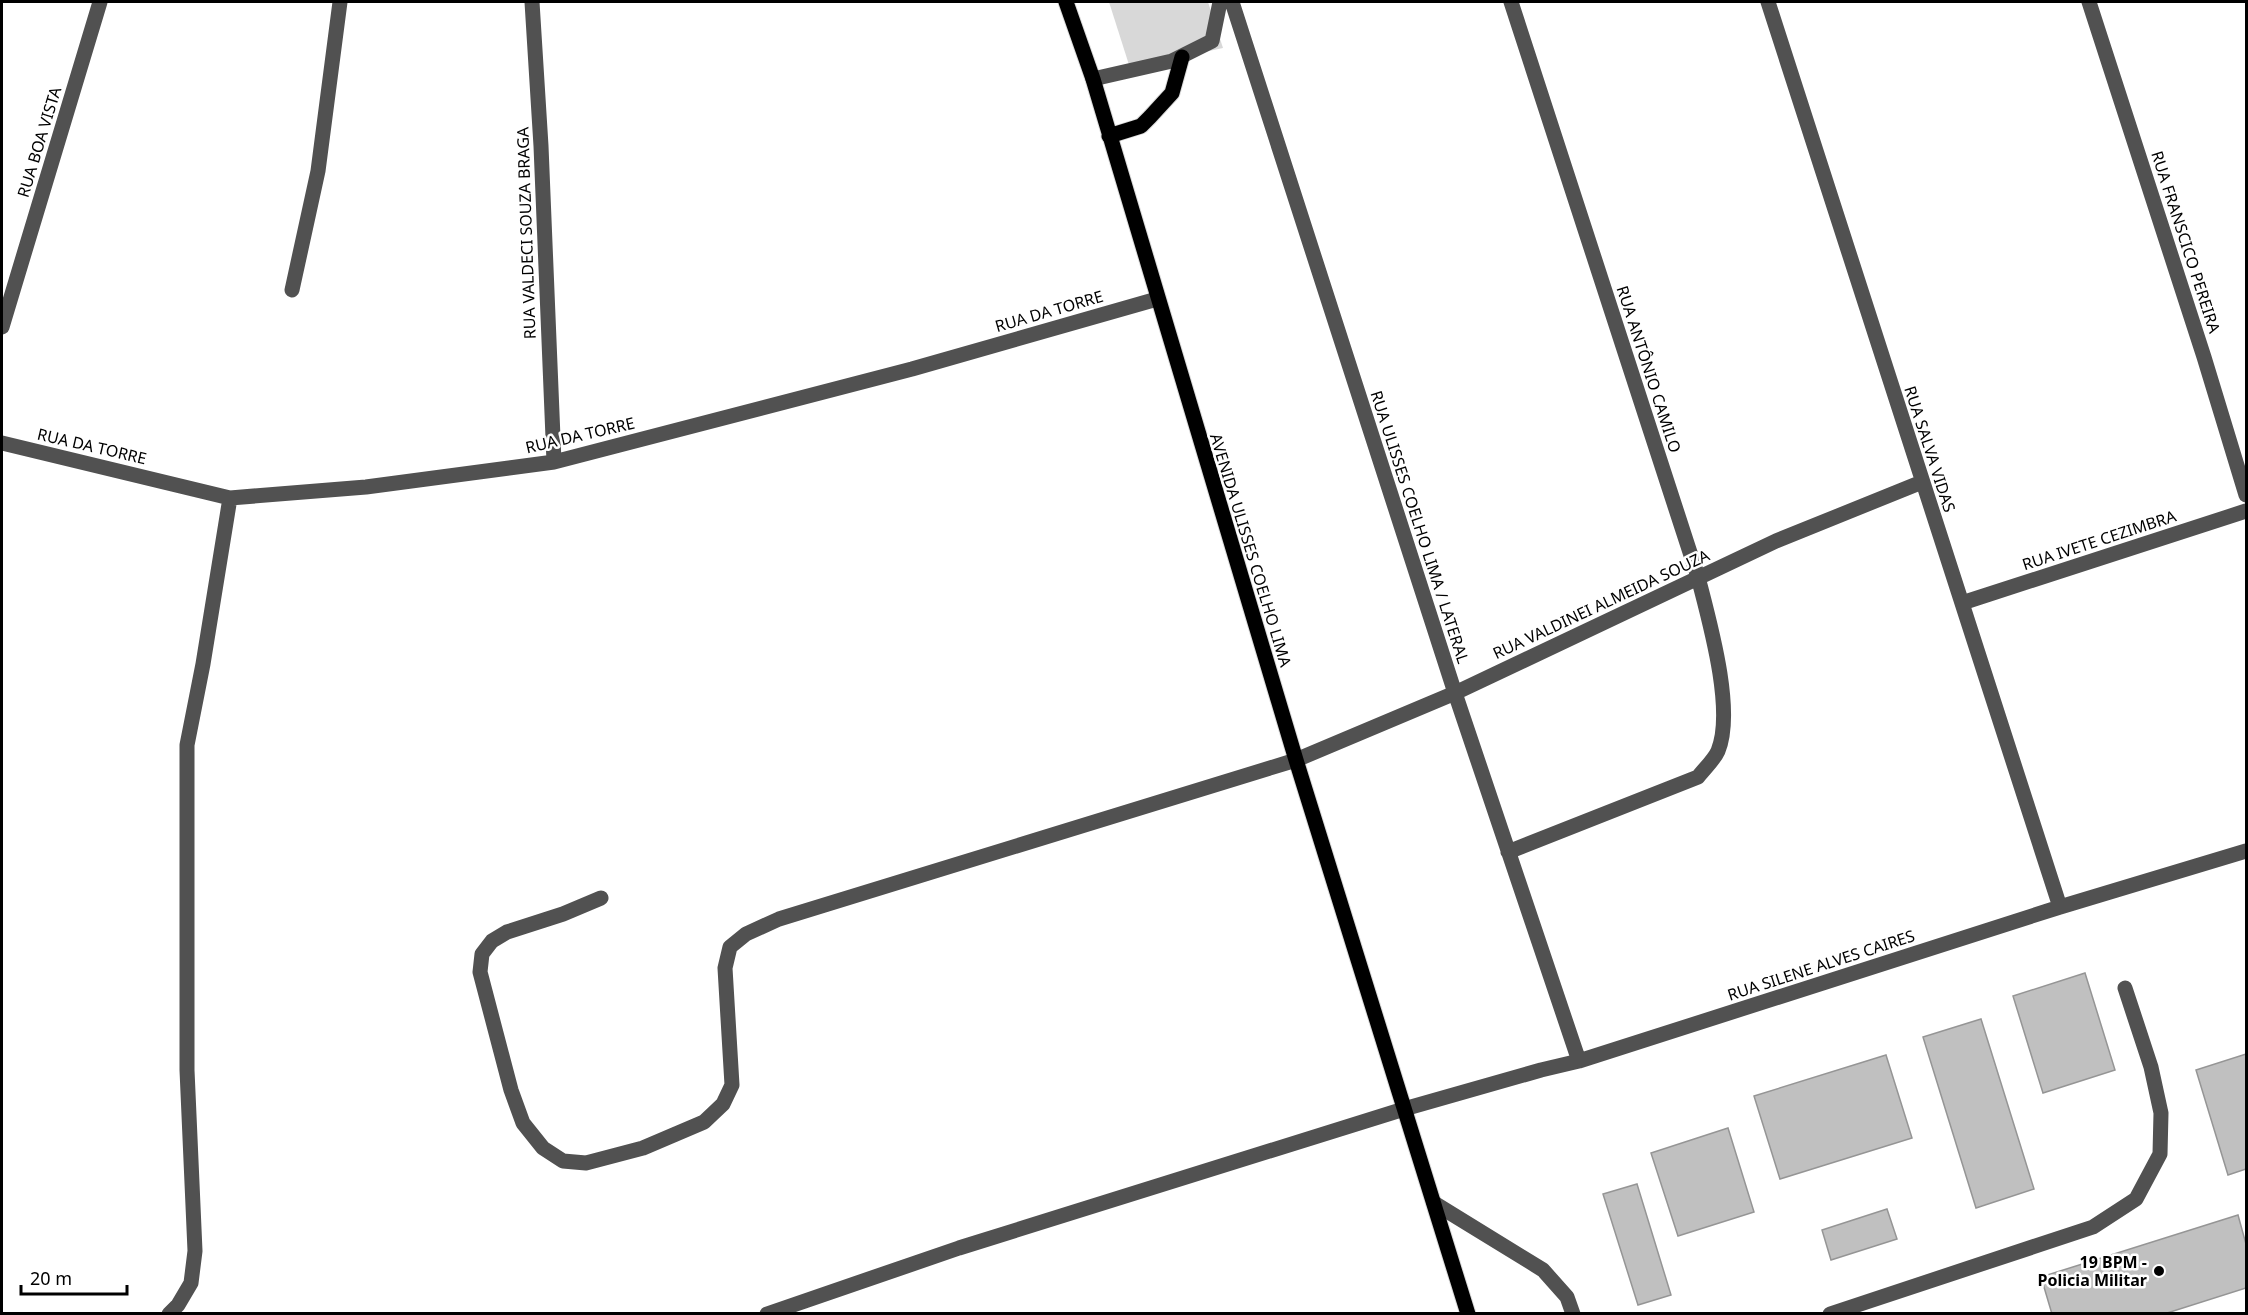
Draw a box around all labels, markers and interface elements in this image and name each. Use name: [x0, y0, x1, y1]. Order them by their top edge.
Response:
street label: RUA BOA VISTA: [12, 83, 67, 200]
street label: RUA VALDECI SOUZA BRAGA: [511, 126, 541, 339]
street label: RUA FRANSCICO PEREIRA: [2146, 148, 2226, 337]
street label: RUA ANTÔNIO CAMILO: [1612, 283, 1686, 455]
street label: RUA DA TORRE: [992, 285, 1106, 337]
street label: RUA SALVA VIDAS: [1899, 383, 1961, 515]
street label: RUA ULISSES COELHO LIMA / LATERAL: [1365, 388, 1475, 666]
street label: RUA DA TORRE: [523, 412, 637, 458]
street label: RUA DA TORRE: [35, 423, 149, 469]
street label: AVENIDA ULISSES COELHO LIMA: [1205, 431, 1297, 670]
street label: RUA IVETE CEZIMBRA: [2019, 505, 2179, 575]
street label: RUA VALDINEI ALMEIDA SOUZA: [1489, 544, 1714, 664]
street label: RUA SILENE ALVES CAIRES: [1725, 924, 1918, 1006]
place label: 19 BPM - Policia Militar: [2038, 1251, 2147, 1291]
scale bar: [21, 1258, 128, 1296]
marker: 19 BPM - Policia Militar: [2152, 1264, 2166, 1278]
text: 20 m: [30, 1266, 72, 1290]

